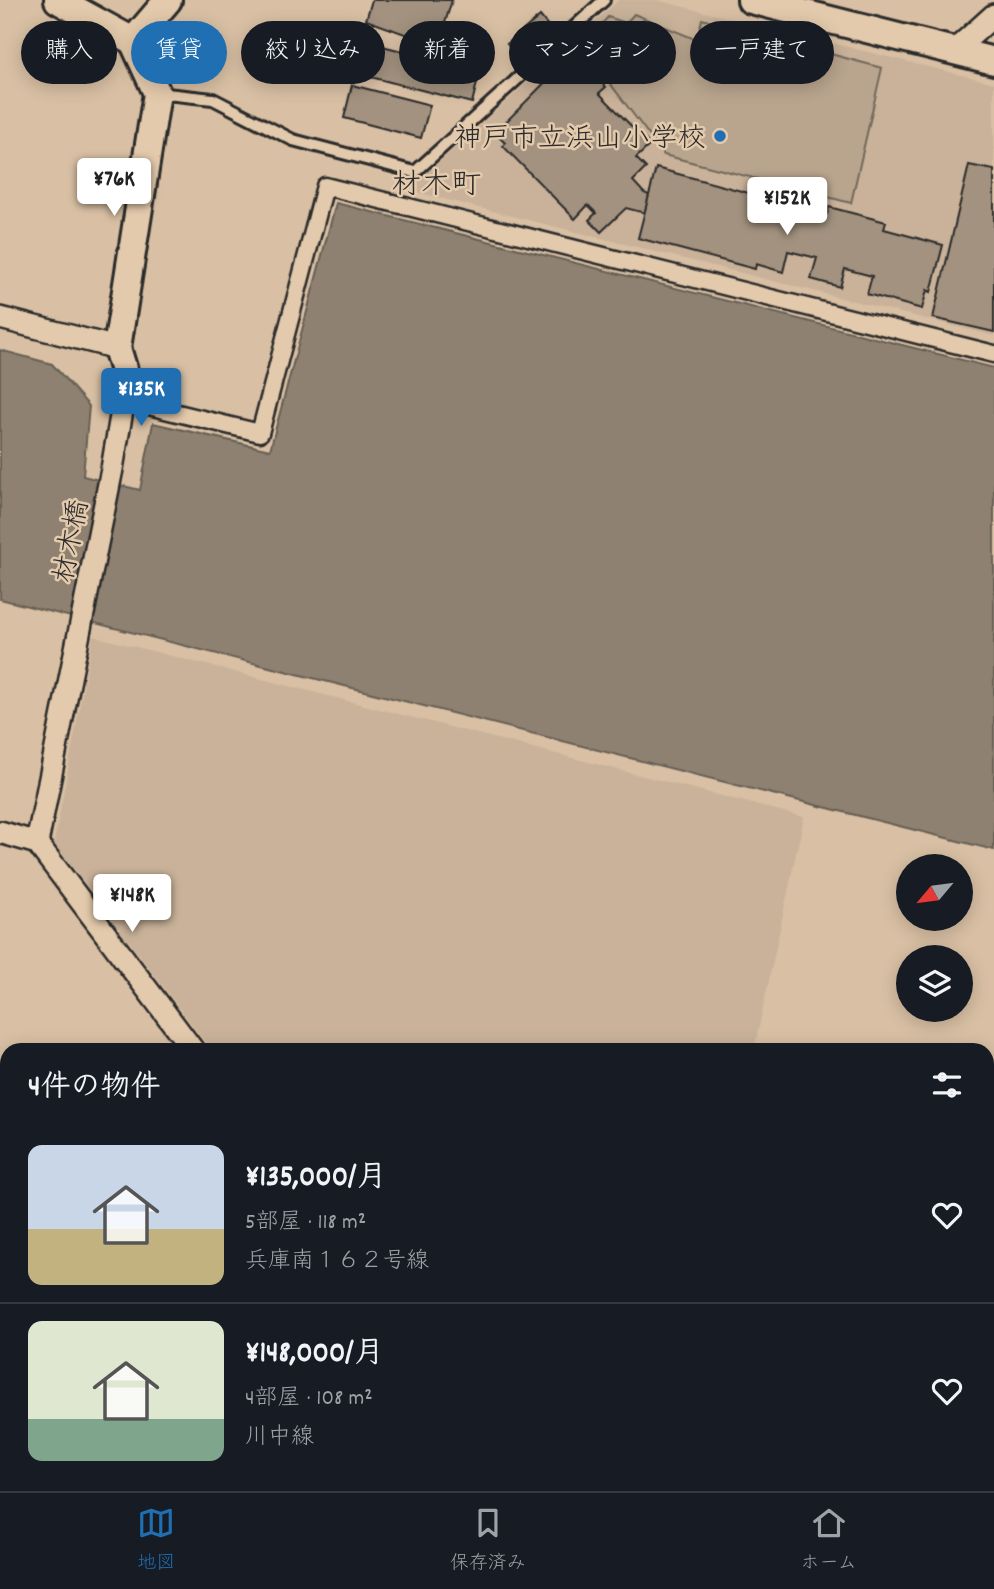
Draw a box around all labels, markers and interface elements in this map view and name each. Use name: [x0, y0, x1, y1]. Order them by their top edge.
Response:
chip: 購入: [21, 21, 117, 84]
chip: 賃貸: [131, 21, 227, 84]
chip: 絞り込み: [241, 21, 385, 84]
chip: 新着: [399, 21, 495, 84]
chip: マンション: [509, 21, 676, 84]
chip: 一戸建て: [690, 21, 834, 84]
place label: 神戸市立浜山小学校: [454, 121, 706, 161]
marker: 神戸市立浜山小学校: [712, 128, 728, 144]
pin: ¥76K: [73, 158, 155, 218]
text: ¥76K: [93, 164, 135, 197]
district label: 材木町: [391, 166, 481, 209]
pin: ¥152K: [738, 177, 836, 237]
text: ¥152K: [763, 183, 811, 216]
pin: ¥135K: [92, 368, 190, 428]
text: ¥135K: [117, 374, 165, 407]
street label: 材木橋: [46, 497, 102, 587]
north arrow: [896, 854, 973, 931]
map controls: [896, 854, 973, 1022]
pin: ¥148K: [83, 874, 181, 934]
text: ¥148K: [109, 880, 155, 913]
button: layers: [896, 945, 973, 1022]
icon: filters: [928, 1066, 966, 1104]
text: 4件の物件: [28, 1068, 160, 1111]
text: ¥135,000/月: [245, 1158, 387, 1201]
icon: home: [84, 1173, 168, 1257]
icon: heart: [928, 1196, 966, 1234]
text: 5部屋 · 118 m²: [245, 1207, 366, 1240]
text: 兵庫南１６２号線: [245, 1246, 429, 1279]
text: ¥148,000/月: [245, 1334, 384, 1377]
icon: home: [84, 1349, 168, 1433]
icon: heart: [928, 1372, 966, 1410]
text: 4部屋 · 108 m²: [245, 1383, 373, 1416]
text: 川中線: [245, 1422, 314, 1455]
tab: 地図: [137, 1504, 175, 1578]
tab: 保存済み: [450, 1504, 526, 1578]
tab: ホーム: [800, 1504, 857, 1578]

